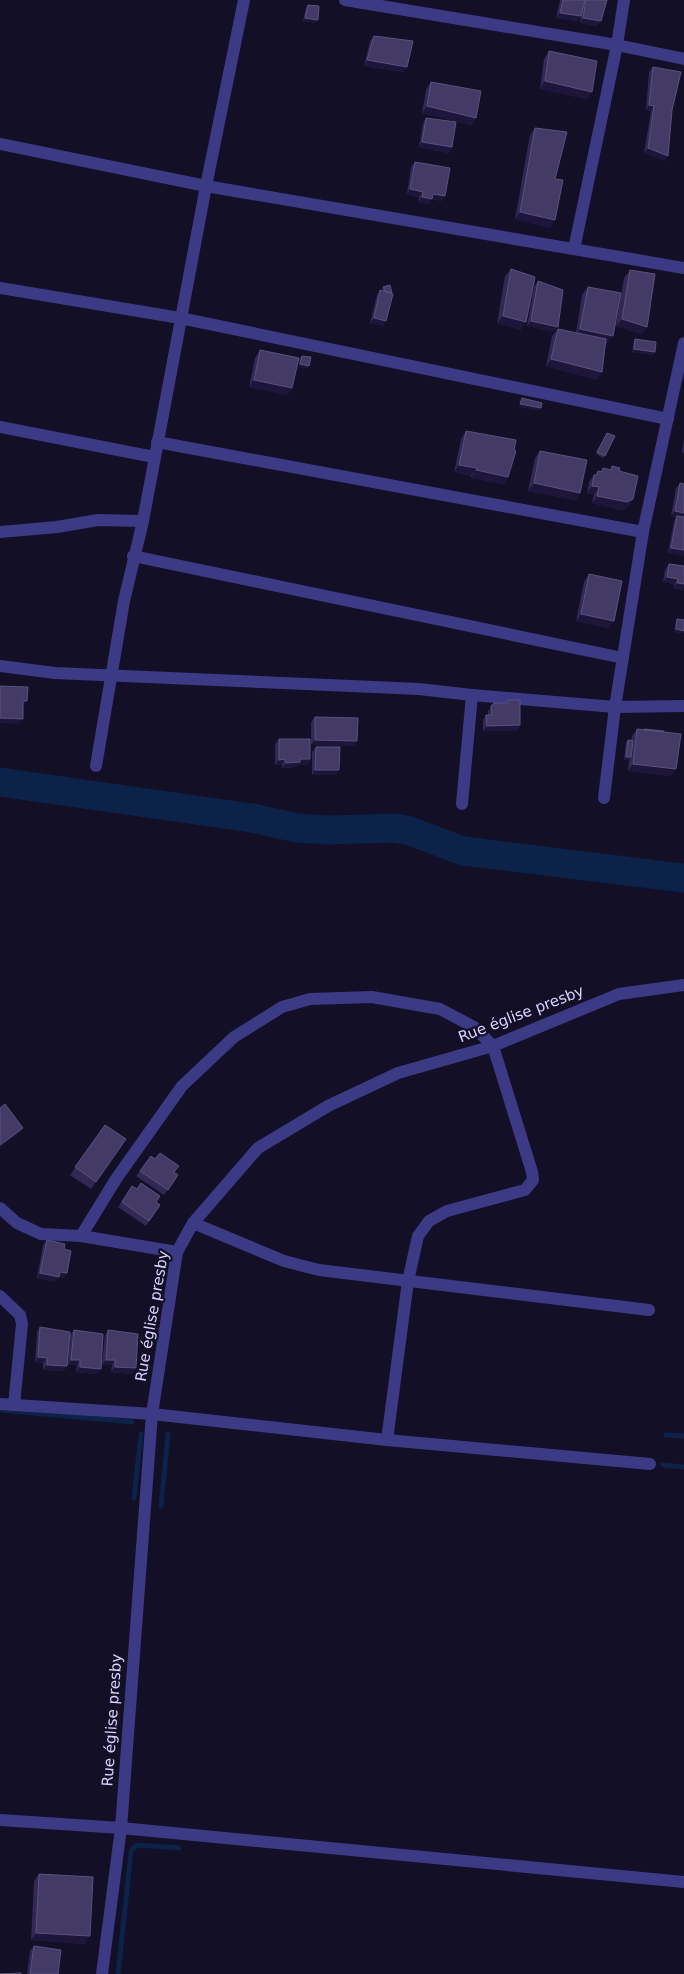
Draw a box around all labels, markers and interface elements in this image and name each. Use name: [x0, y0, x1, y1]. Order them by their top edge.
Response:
street label: Rue église presby: [456, 982, 586, 1046]
street label: Rue église presby: [132, 1249, 172, 1383]
street label: Rue église presby: [98, 1653, 126, 1787]

